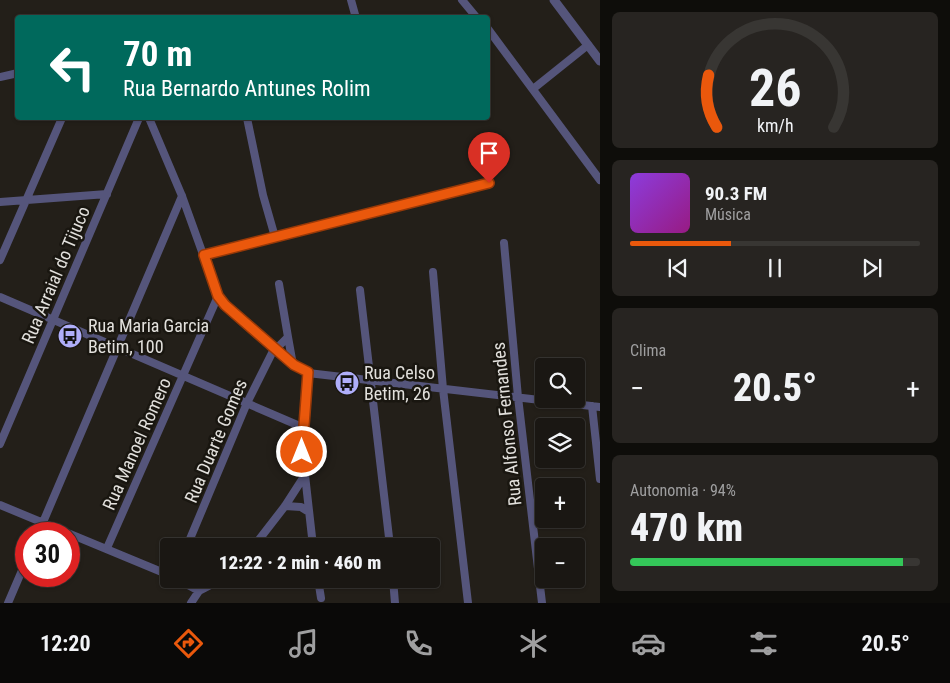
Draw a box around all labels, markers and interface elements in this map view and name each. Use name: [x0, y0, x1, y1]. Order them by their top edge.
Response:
text: 70 m: [123, 34, 192, 75]
icon: left: [40, 35, 105, 100]
text: 26: [749, 58, 801, 119]
text: Rua Bernardo Antunes Rolim: [123, 76, 371, 101]
text: km/h: [757, 115, 793, 136]
pin: [468, 132, 510, 183]
icon: arrive: [475, 139, 503, 167]
text: 90.3 FM: [705, 182, 767, 205]
street label: Rua Arraial do Tijuco: [17, 203, 94, 347]
text: Música: [705, 205, 751, 224]
icon: previous: [664, 254, 692, 282]
icon: pause: [761, 254, 789, 282]
icon: next: [858, 254, 886, 282]
place label: Rua Maria Garcia Betim, 100: [88, 315, 209, 357]
bus stop icon: Rua Maria Garcia Betim, 100: [57, 323, 83, 349]
street label: Rua Alfonso Fernandes: [487, 341, 526, 507]
text: Clima: [630, 341, 666, 360]
map controls: [535, 358, 585, 588]
button: search: [535, 358, 585, 408]
place label: Rua Celso Betim, 26: [364, 362, 435, 404]
text: 20.5°: [733, 366, 817, 410]
bus stop icon: Rua Celso Betim, 26: [334, 370, 360, 396]
text: −: [630, 372, 644, 405]
text: +: [906, 372, 920, 405]
street label: Rua Manoel Romero: [98, 374, 175, 513]
street label: Rua Duarte Gomes: [180, 376, 251, 506]
button: layers: [535, 418, 585, 468]
position arrow: [275, 425, 327, 477]
button: +: [535, 478, 585, 528]
text: Autonomia · 94%: [630, 481, 736, 500]
text: 470 km: [630, 506, 743, 550]
speed limit sign: 30: [15, 522, 80, 587]
button: −: [535, 538, 585, 588]
text: 12:22 · 2 min · 460 m: [219, 551, 381, 574]
icon: directions: [171, 626, 206, 661]
icon: music: [286, 626, 321, 661]
icon: phone: [401, 626, 436, 661]
icon: climate: [516, 626, 551, 661]
icon: car: [631, 626, 666, 661]
icon: filters: [746, 626, 781, 661]
text: 12:20: [40, 631, 91, 656]
text: 20.5°: [862, 631, 910, 656]

